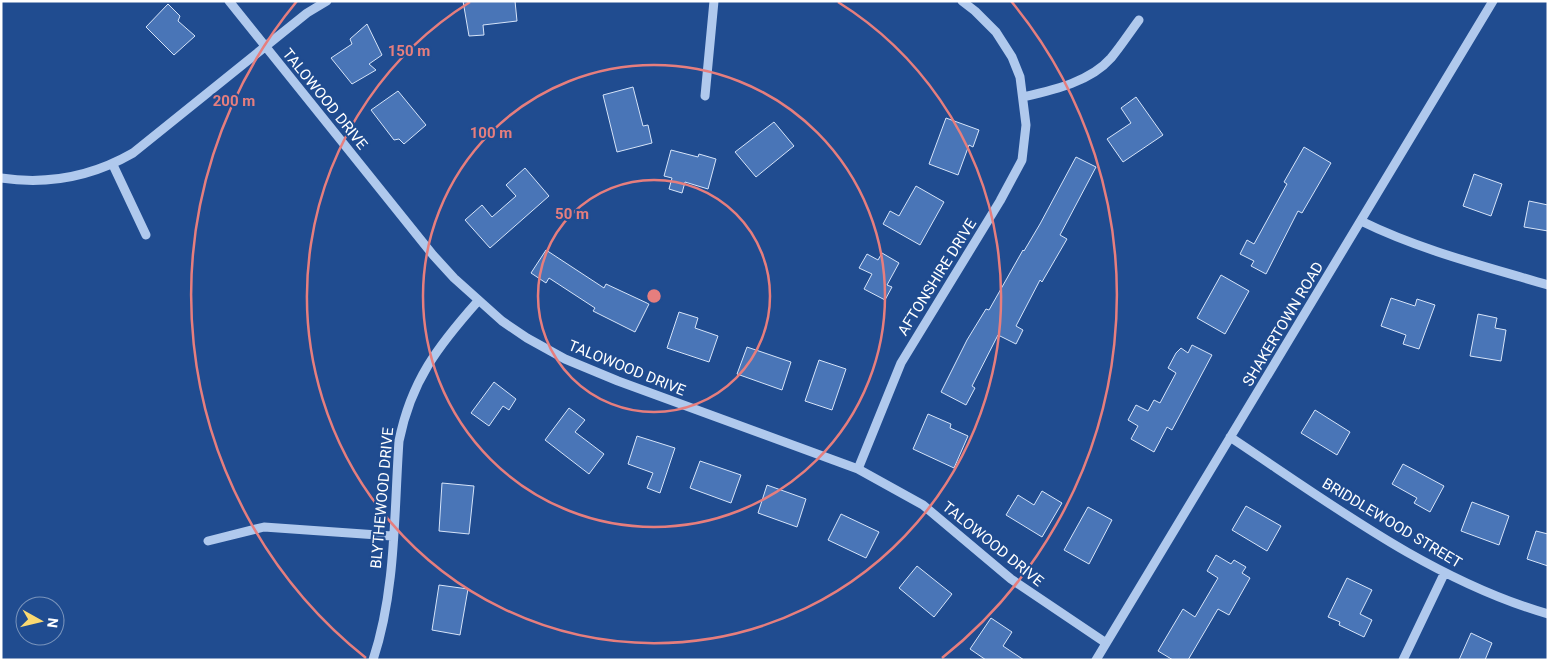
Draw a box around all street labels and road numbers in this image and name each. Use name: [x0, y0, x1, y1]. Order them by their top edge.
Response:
street label: TALOWOOD DRIVE: [279, 45, 372, 154]
street label: AFTONSHIRE DRIVE: [894, 215, 980, 339]
street label: SHAKERTOWN ROAD: [1239, 259, 1327, 389]
street label: TALOWOOD DRIVE: [566, 336, 689, 400]
street label: BLYTHEWOOD DRIVE: [367, 426, 397, 569]
street label: BRIDDLEWOOD STREET: [1319, 474, 1465, 572]
street label: TALOWOOD DRIVE: [939, 498, 1048, 591]

